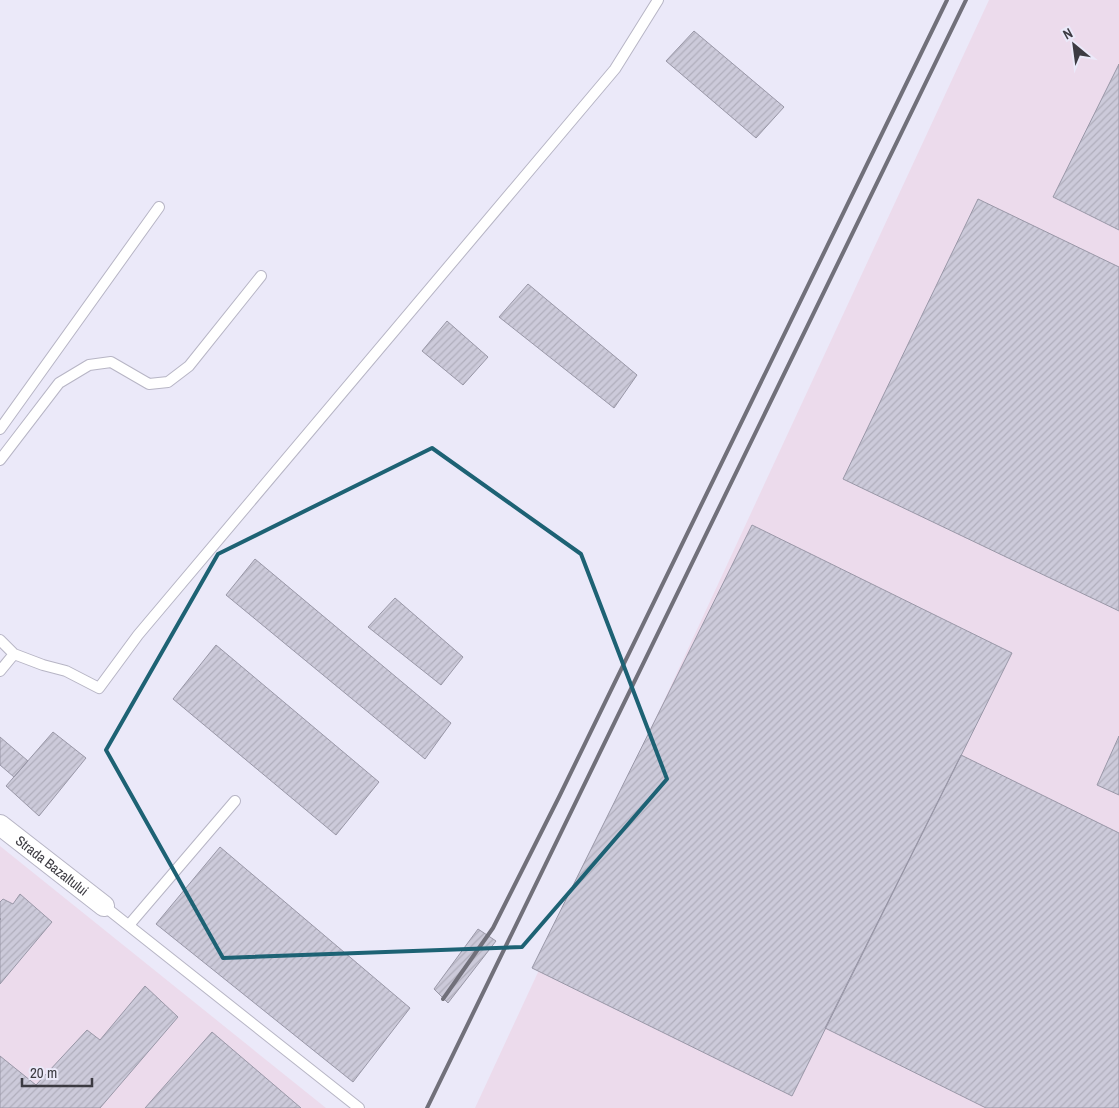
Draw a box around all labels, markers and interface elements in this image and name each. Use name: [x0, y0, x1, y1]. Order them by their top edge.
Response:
north arrow: [1049, 20, 1099, 70]
text: N: [1060, 24, 1076, 44]
street label: Strada Bazaltului: [12, 832, 92, 900]
scale bar: [22, 1056, 92, 1088]
text: 20 m: [30, 1062, 57, 1083]

